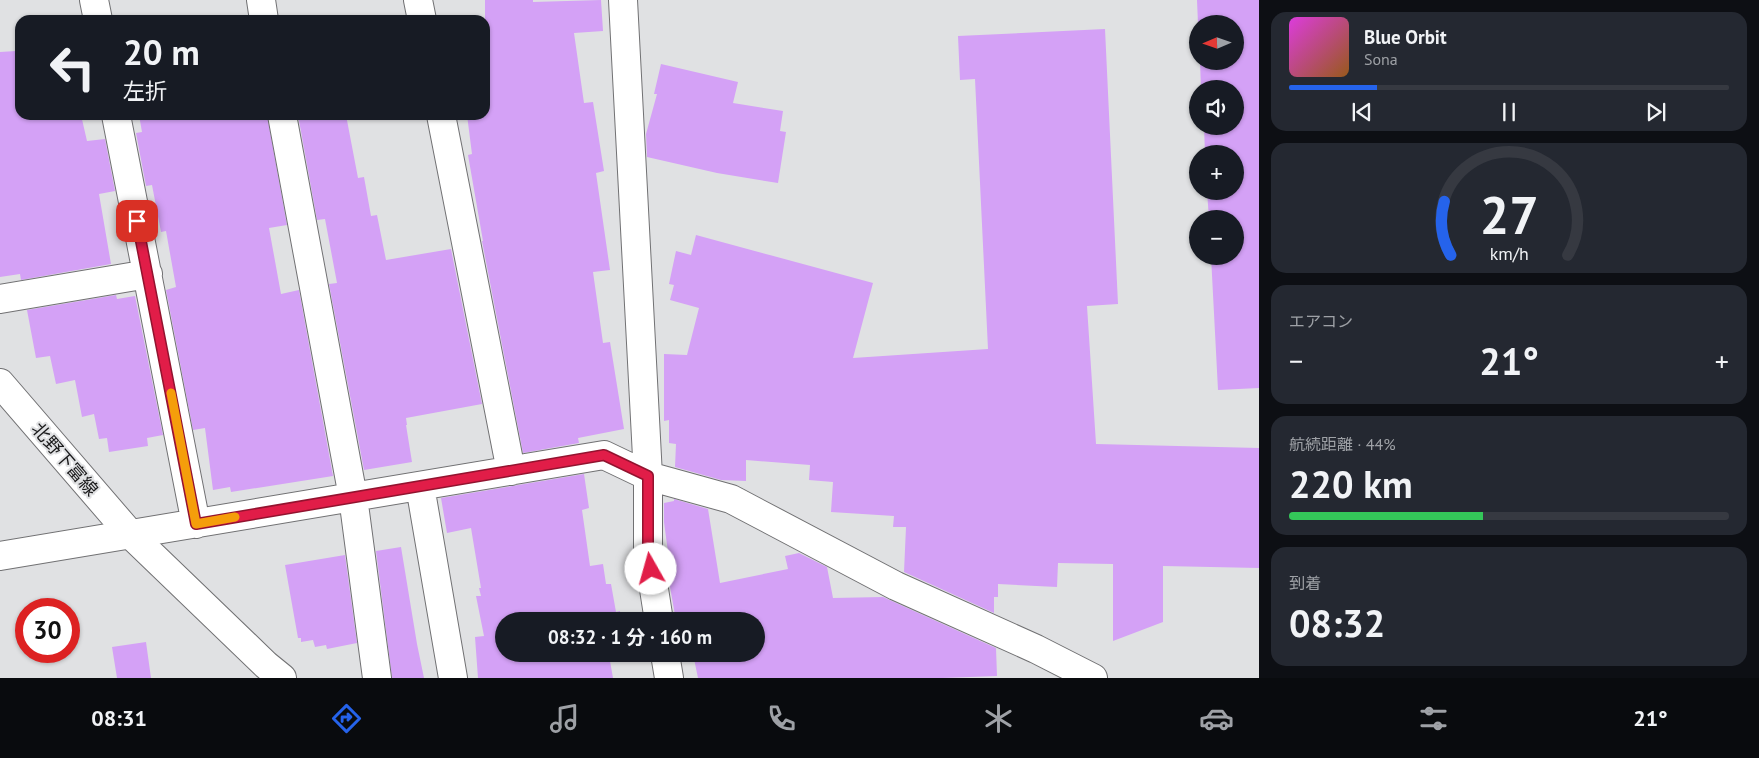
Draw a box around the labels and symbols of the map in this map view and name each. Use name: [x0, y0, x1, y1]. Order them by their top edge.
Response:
north arrow: [1189, 15, 1244, 70]
pin: [116, 200, 158, 242]
street label: 北野下富線: [27, 417, 103, 501]
position arrow: [624, 542, 676, 594]
speed limit sign: 30: [15, 598, 80, 663]

